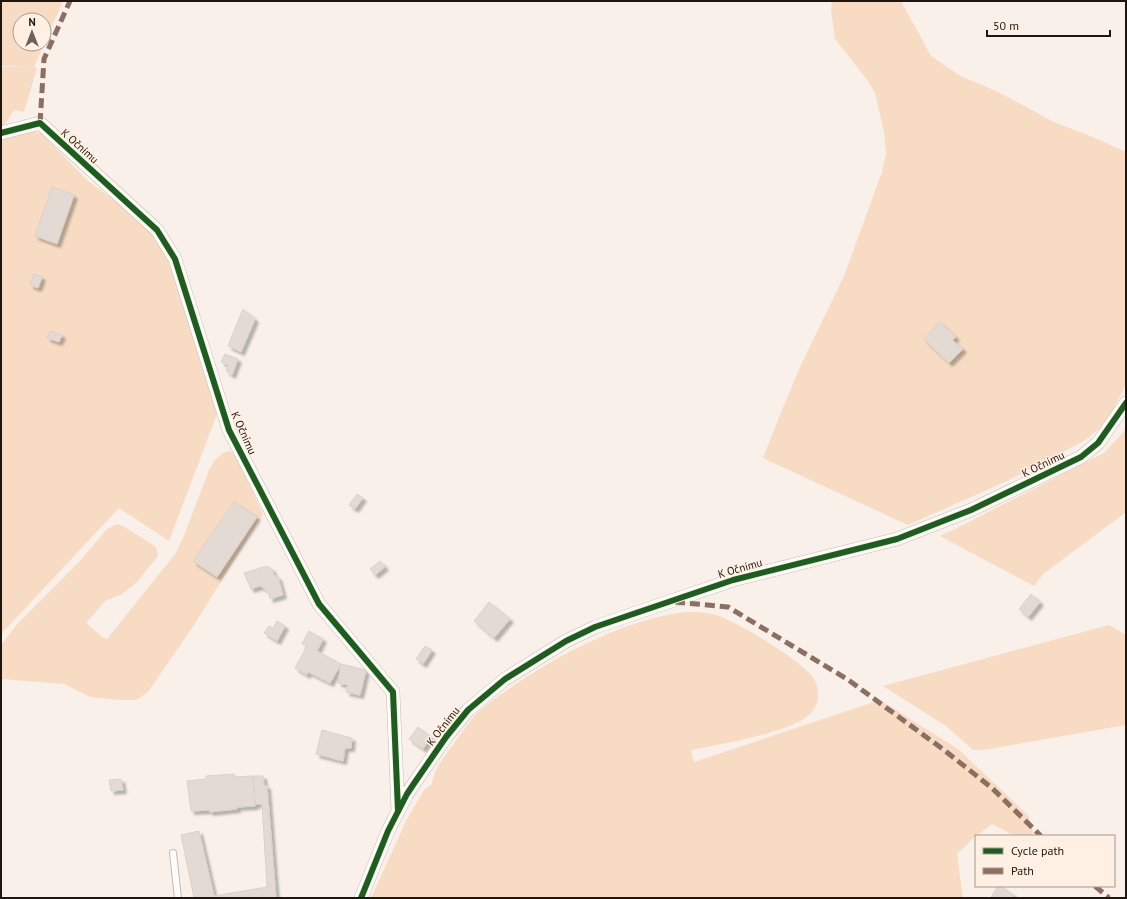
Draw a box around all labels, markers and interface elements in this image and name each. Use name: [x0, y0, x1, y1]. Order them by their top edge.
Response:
north arrow: [12, 12, 52, 52]
scale bar: [987, 12, 1110, 38]
text: N: [28, 15, 36, 29]
text: 50 m: [993, 18, 1019, 33]
street label: K Očnímu: [58, 126, 102, 167]
street label: K Očnímu: [228, 409, 260, 457]
street label: K Očnímu: [1019, 448, 1067, 480]
street label: K Očnímu: [716, 555, 764, 581]
street label: K Očnímu: [423, 704, 463, 748]
legend: [975, 835, 1115, 887]
text: Cycle path: [1011, 843, 1064, 858]
text: Path: [1011, 863, 1034, 878]

